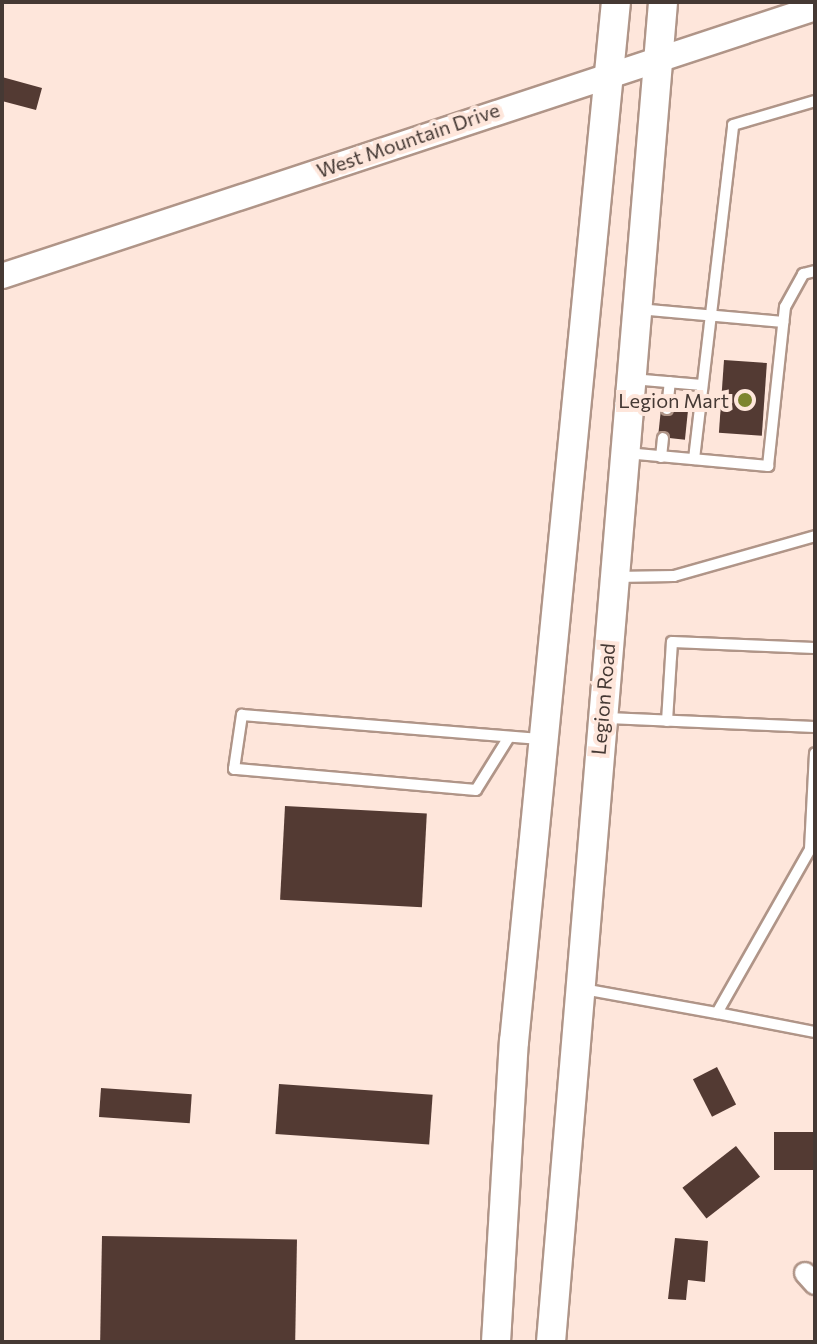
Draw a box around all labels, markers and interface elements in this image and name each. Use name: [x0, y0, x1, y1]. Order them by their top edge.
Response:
street label: West Mountain Drive: [313, 97, 503, 183]
place label: Legion Mart: [618, 388, 729, 412]
marker: Legion Mart: [736, 391, 754, 409]
street label: Legion Road: [586, 642, 620, 756]

